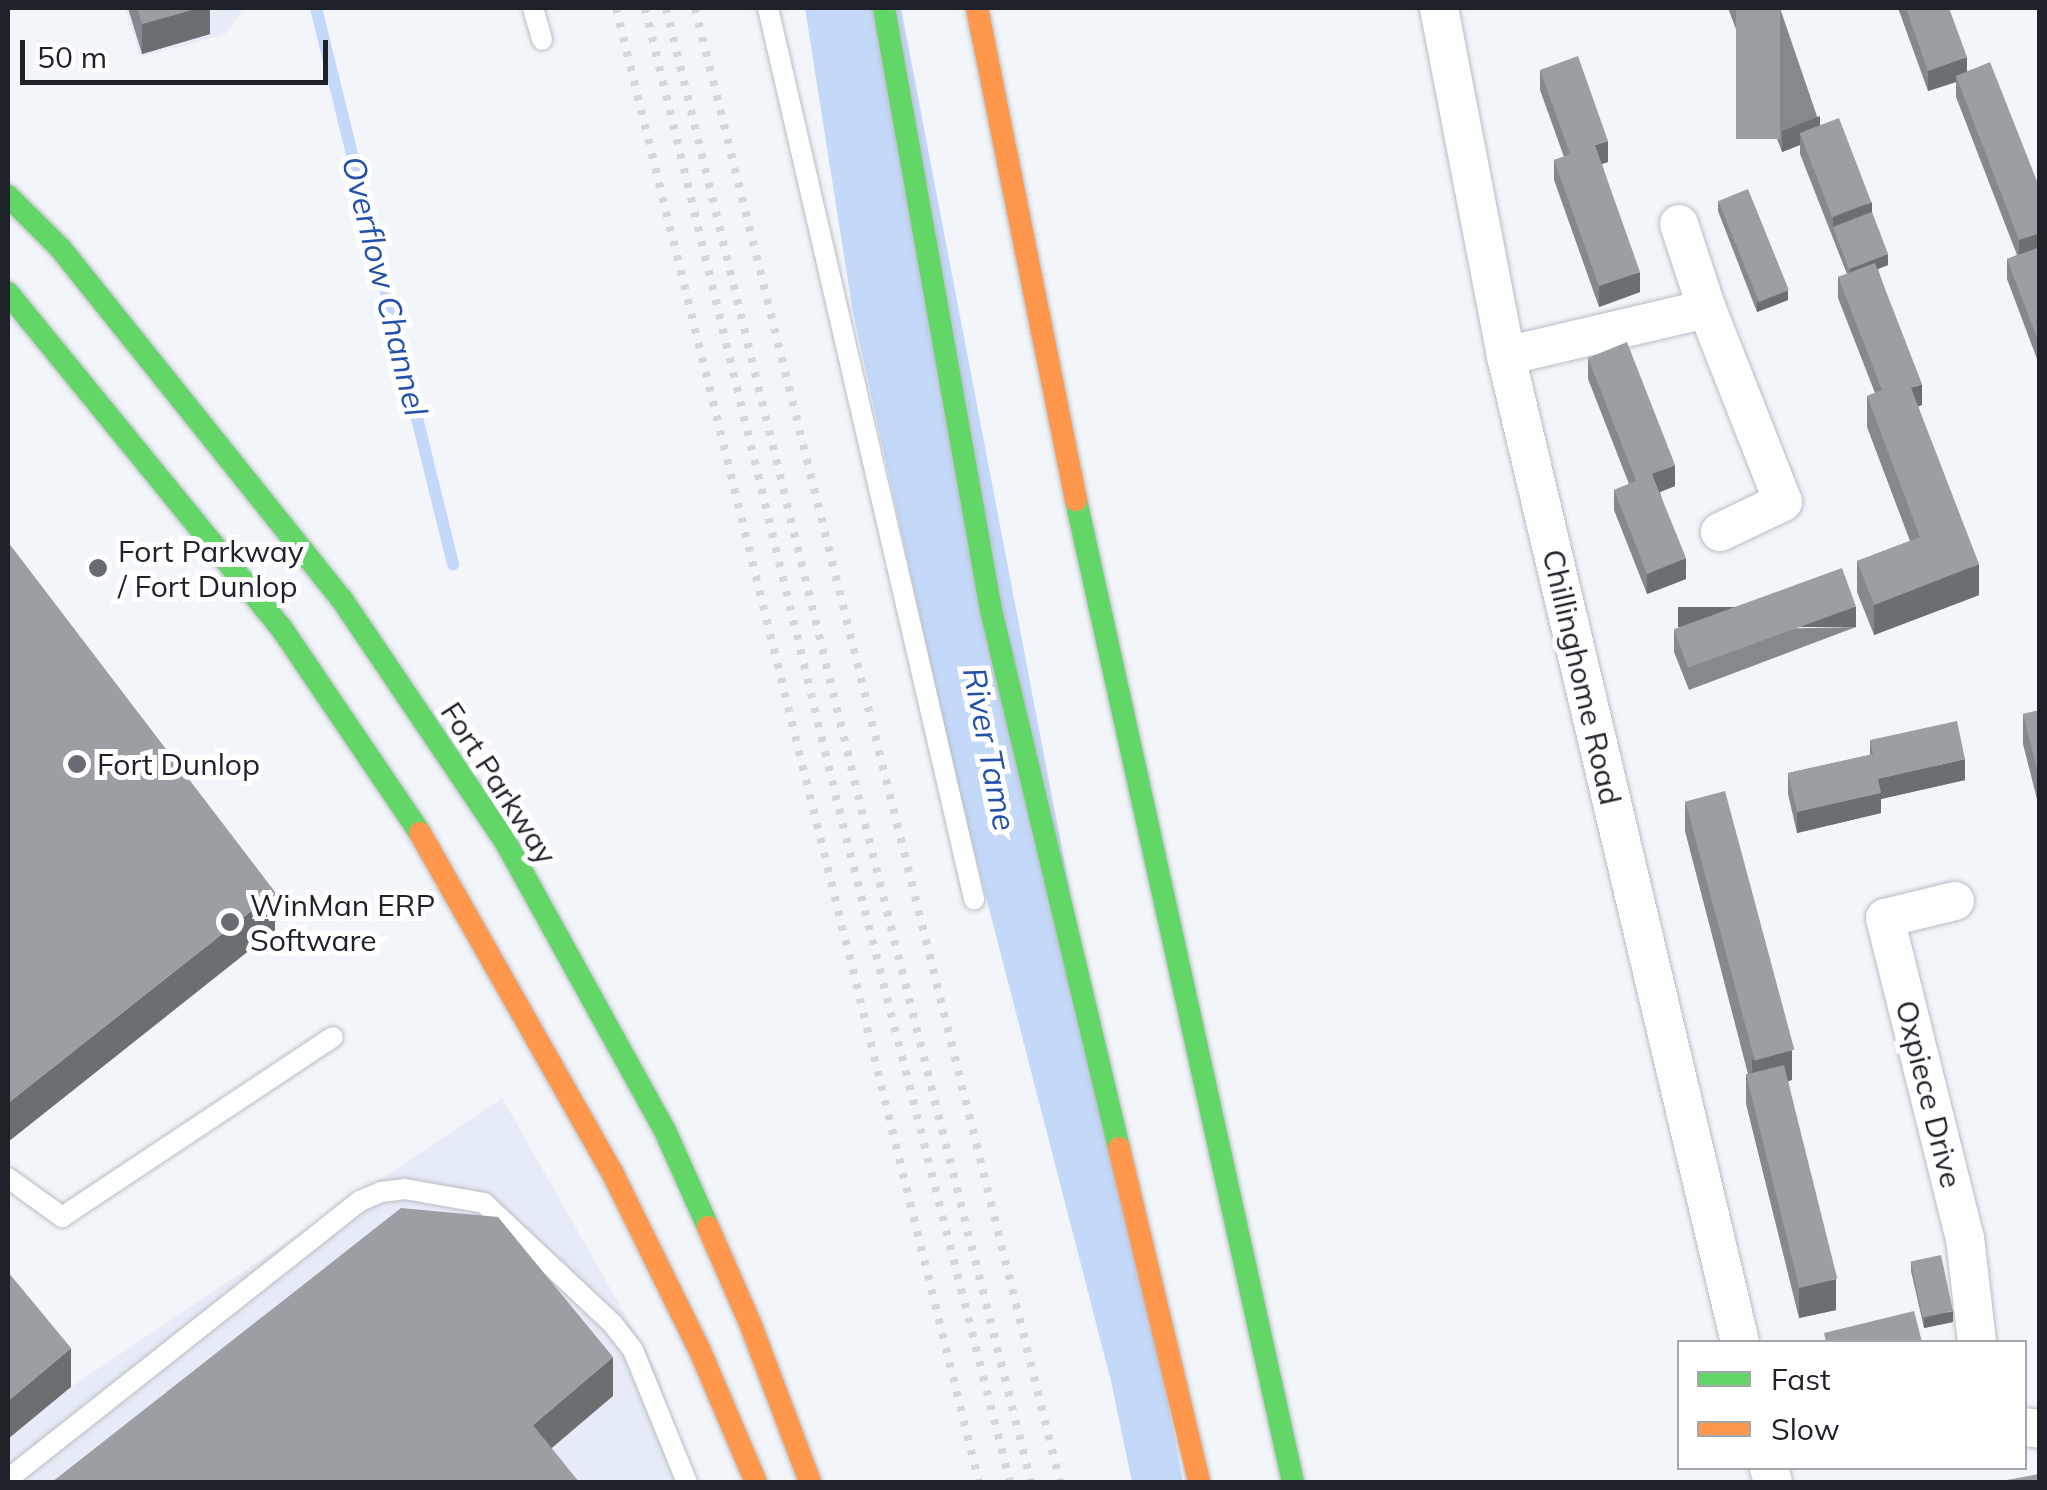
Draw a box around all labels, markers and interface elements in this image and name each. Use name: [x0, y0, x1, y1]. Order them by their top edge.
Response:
scale bar: [25, 20, 332, 82]
text: 50 m: [37, 38, 107, 76]
water label: Overflow Channel: [334, 152, 436, 420]
place label: Fort Parkway / Fort Dunlop: [118, 533, 304, 604]
street label: Chillinghome Road: [1535, 546, 1629, 808]
marker: Fort Parkway / Fort Dunlop: [87, 557, 109, 579]
water label: River Tame: [955, 664, 1025, 834]
street label: Fort Parkway: [433, 695, 565, 871]
place label: Fort Dunlop: [97, 746, 260, 782]
marker: Fort Dunlop: [66, 753, 88, 775]
place label: WinMan ERP Software: [250, 887, 435, 958]
marker: WinMan ERP Software: [219, 911, 241, 933]
street label: Oxpiece Drive: [1888, 997, 1970, 1191]
legend: [1677, 1340, 2027, 1470]
text: Fast: [1771, 1360, 1831, 1398]
text: Slow: [1771, 1410, 1840, 1448]

